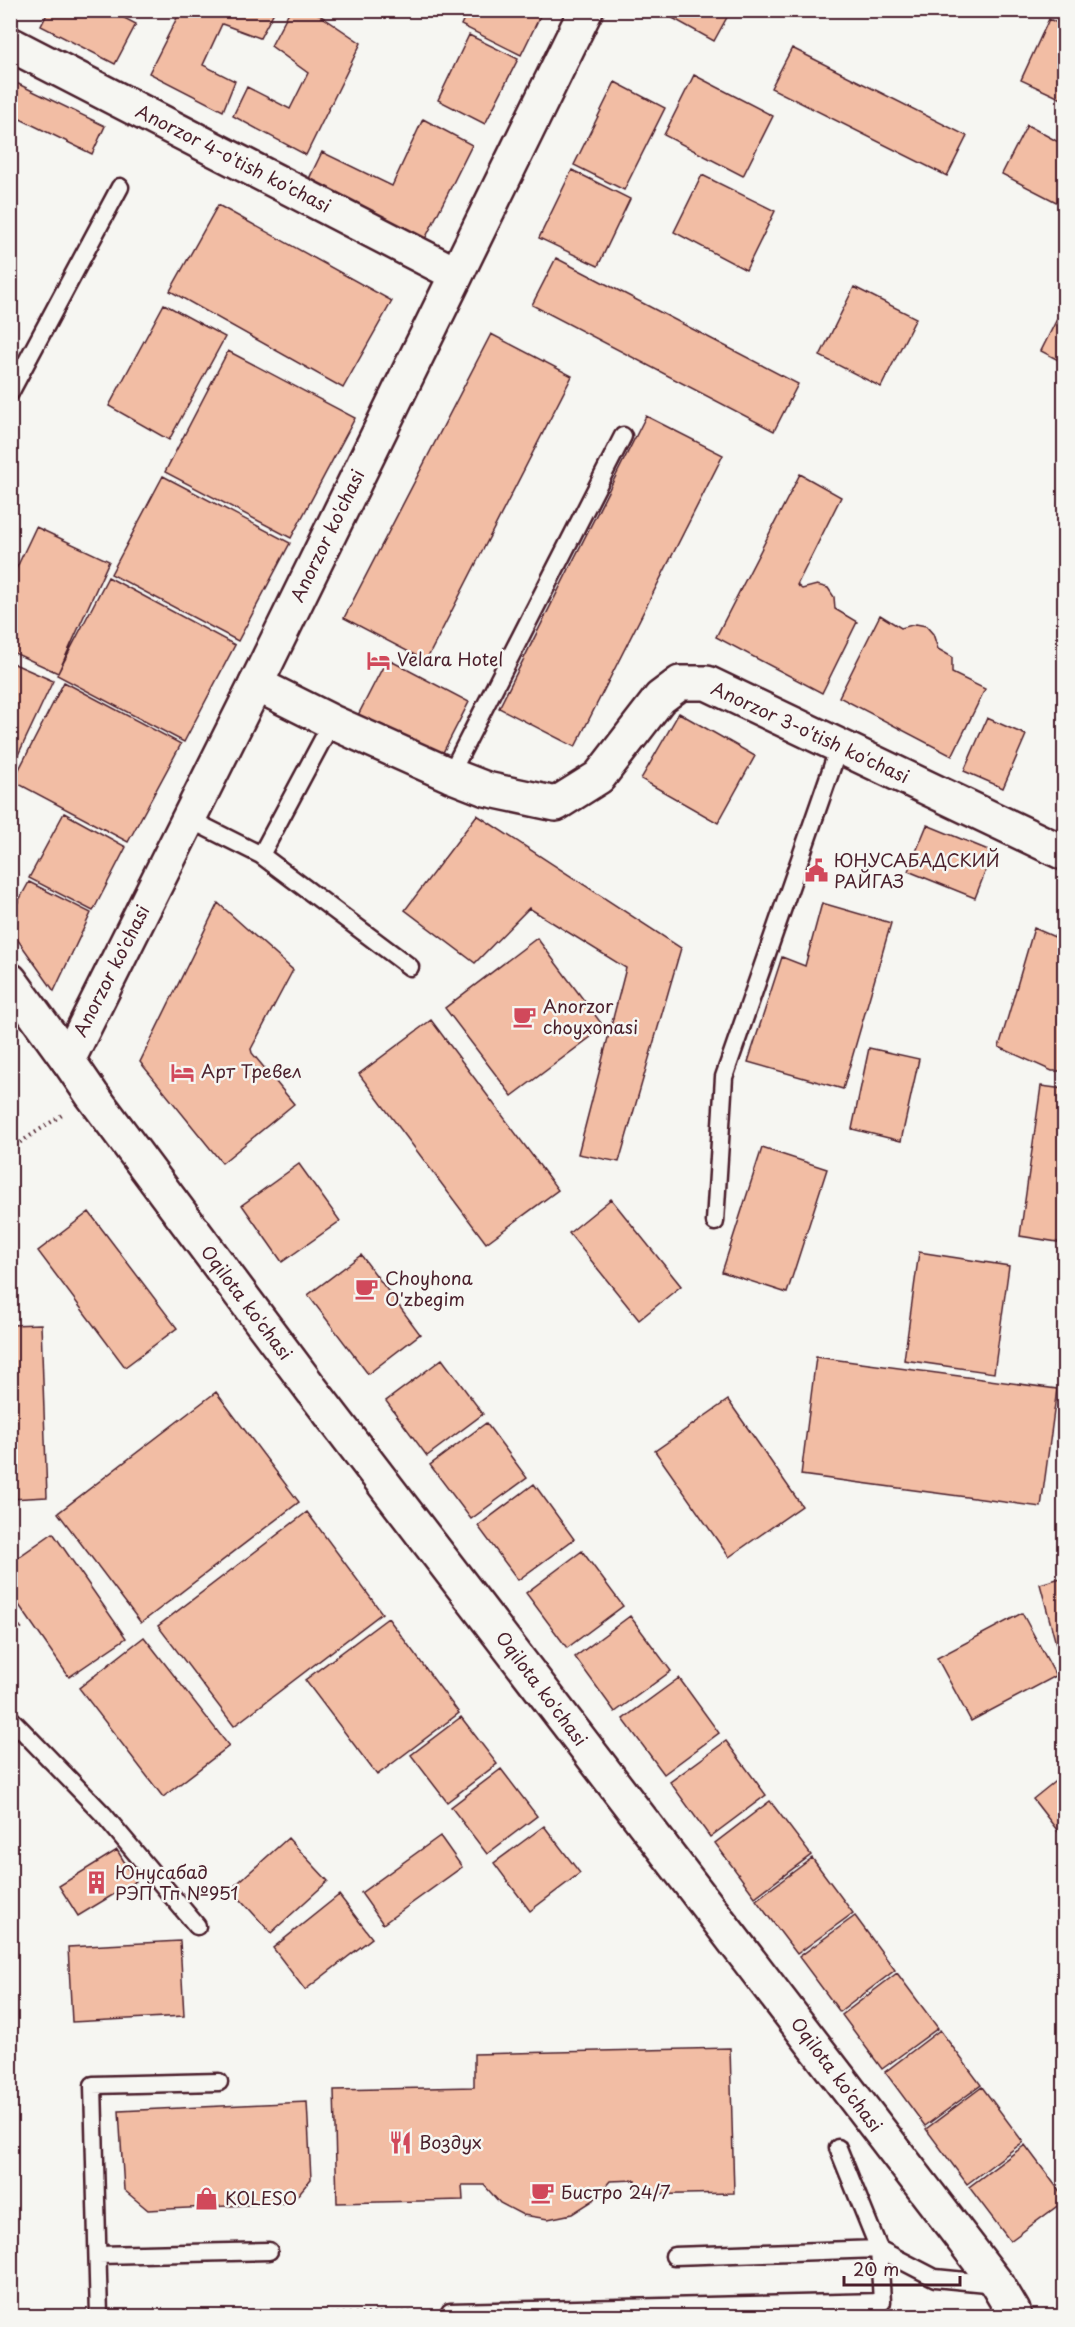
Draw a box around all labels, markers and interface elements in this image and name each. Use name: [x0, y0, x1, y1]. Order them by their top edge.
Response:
street label: Anorzor 4-o'tish ko'chasi: [132, 97, 336, 219]
street label: Anorzor ko'chasi: [283, 464, 370, 606]
place label: Velara Hotel: [397, 645, 503, 672]
hotel icon: Velara Hotel: [366, 647, 392, 673]
street label: Anorzor 3-o'tish ko'chasi: [707, 674, 914, 789]
place label: ЮНУСАБАДСКИЙ РАЙГАЗ: [834, 846, 1000, 894]
public building icon: ЮНУСАБАДСКИЙ РАЙГАЗ: [803, 858, 829, 884]
street label: Anorzor ko'chasi: [66, 900, 156, 1041]
place label: Anorzor choyxonasi: [543, 992, 638, 1040]
cafe icon: Anorzor choyxonasi: [512, 1004, 538, 1030]
place label: Арт Тревел: [201, 1057, 302, 1084]
hotel icon: Арт Тревел: [170, 1059, 196, 1085]
street label: Oqilota ko'chasi: [195, 1239, 299, 1365]
place label: Choyhona O'zbegim: [385, 1264, 474, 1312]
cafe icon: Choyhona O'zbegim: [354, 1276, 380, 1302]
street label: Oqilota ko'chasi: [490, 1625, 594, 1751]
place label: Юнусабад РЭП Тп №951: [115, 1858, 238, 1906]
building icon: Юнусабад РЭП Тп №951: [84, 1870, 110, 1896]
street label: Oqilota ko'chasi: [785, 2011, 889, 2137]
place label: Воздух: [419, 2128, 482, 2155]
restaurant icon: Воздух: [388, 2130, 414, 2156]
place label: Бистро 24/7: [561, 2178, 671, 2205]
cafe icon: Бистро 24/7: [530, 2180, 556, 2206]
place label: KOLESO: [225, 2184, 297, 2211]
shop icon: KOLESO: [194, 2186, 220, 2212]
scale bar: [844, 2249, 960, 2287]
text: 20 m: [853, 2255, 899, 2282]

